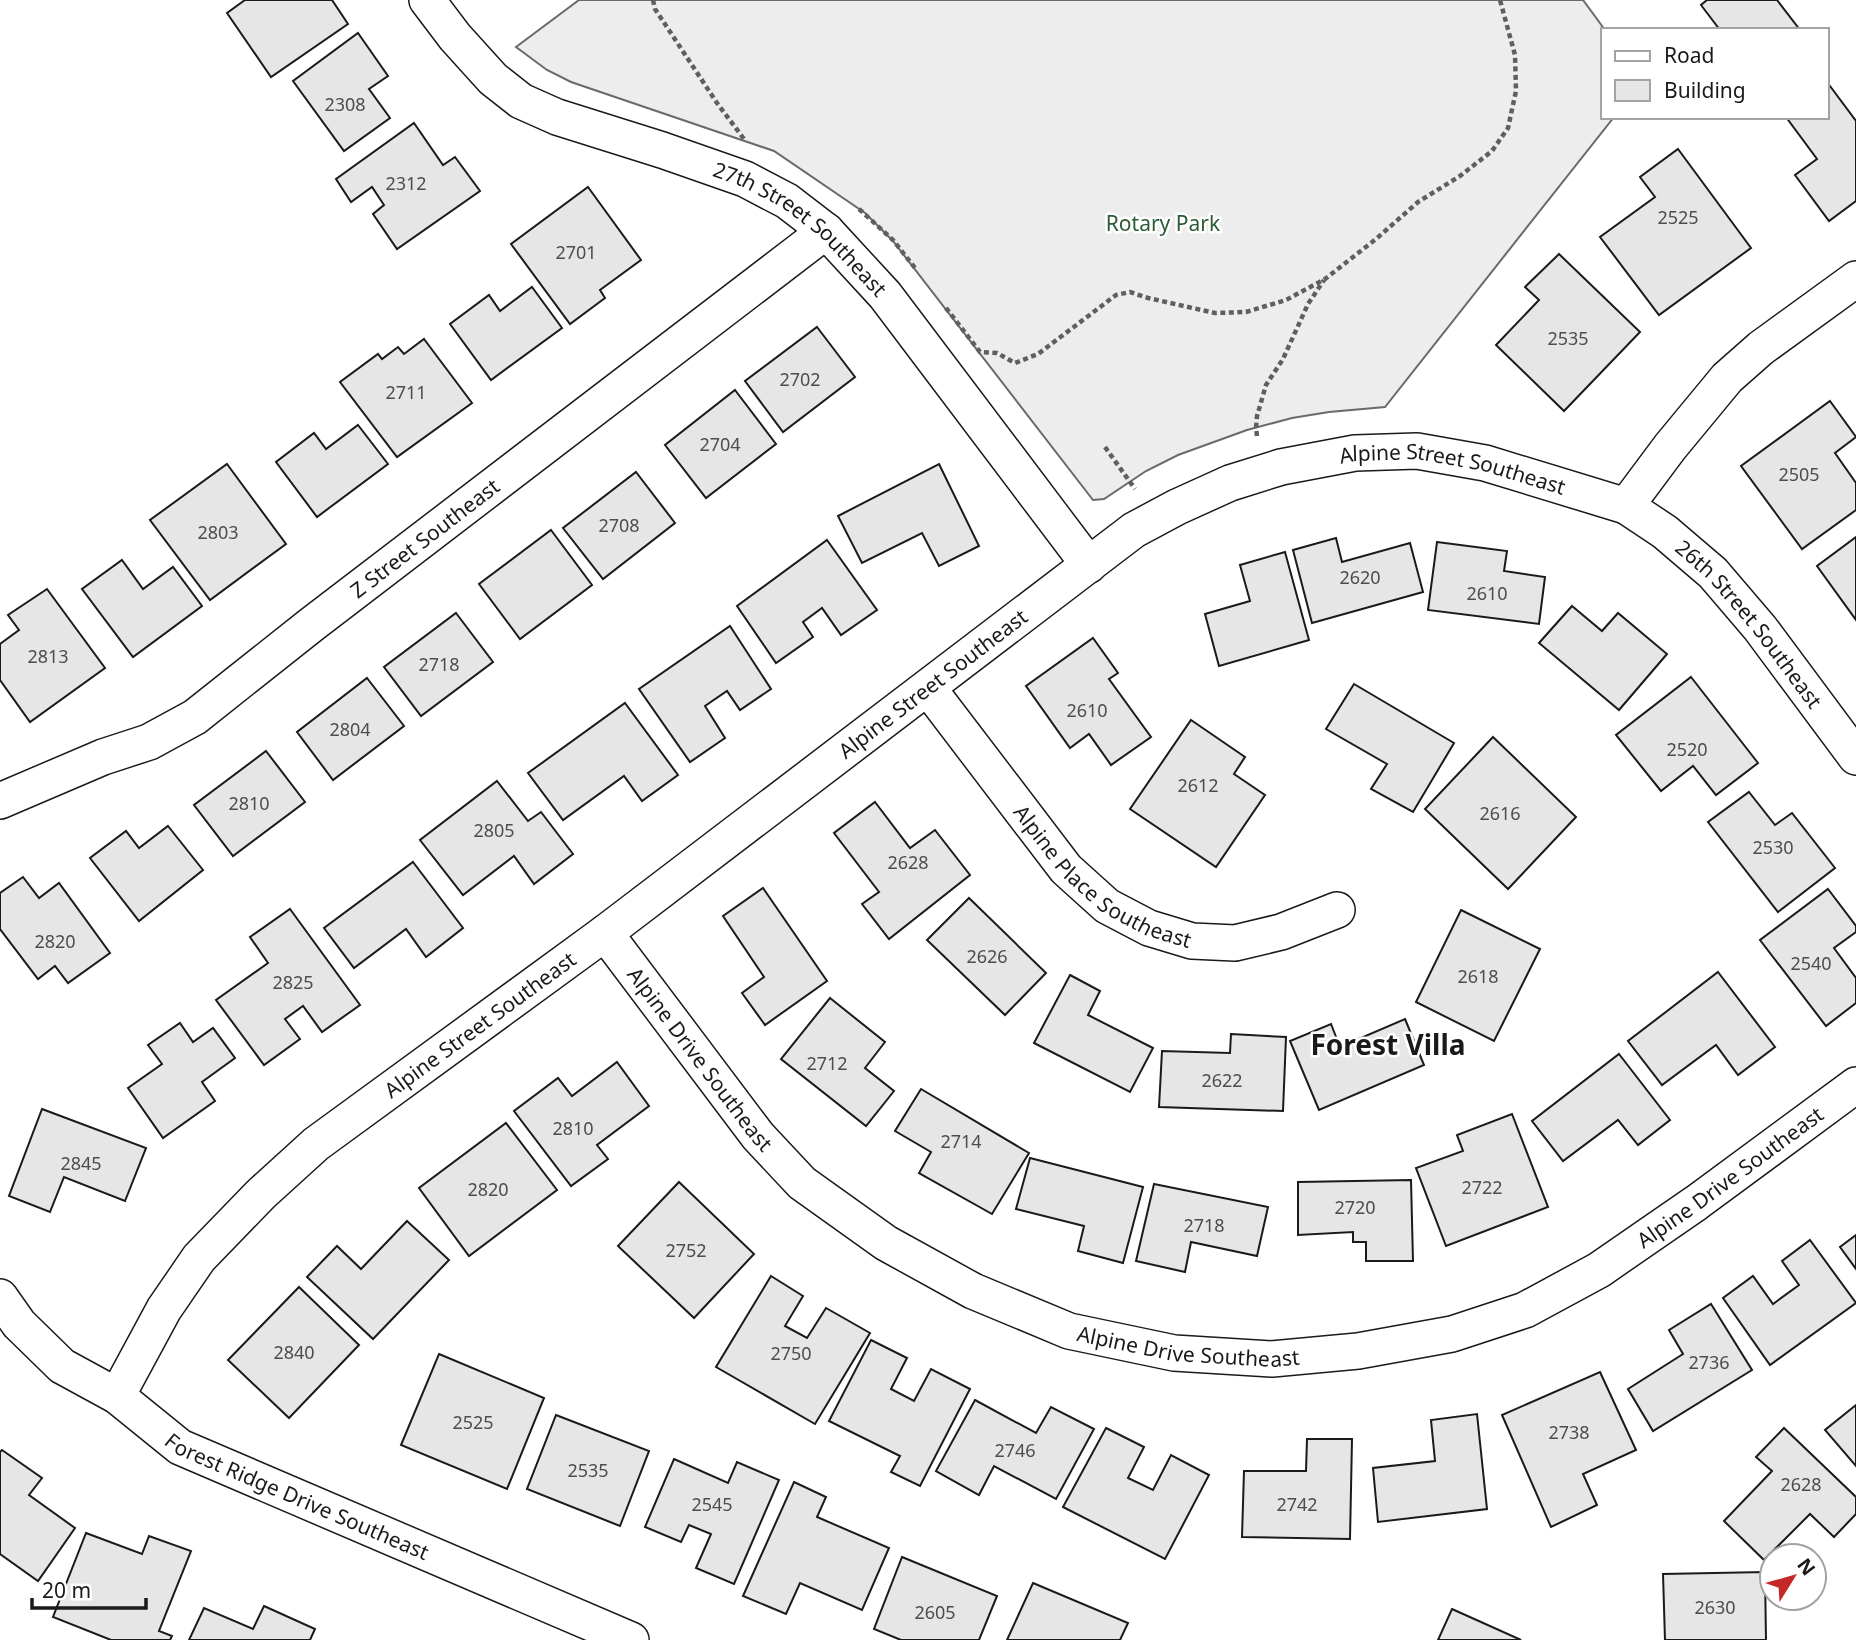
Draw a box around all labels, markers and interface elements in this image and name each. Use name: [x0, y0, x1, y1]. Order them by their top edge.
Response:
legend: [1601, 28, 1828, 119]
text: Road: [1664, 41, 1714, 69]
text: Building: [1664, 76, 1746, 104]
house number: 2308: [324, 92, 366, 116]
street label: 27th Street Southeast: [710, 155, 894, 303]
house number: 2312: [385, 171, 427, 195]
house number: 2525: [1657, 205, 1699, 229]
park label: Rotary Park: [1106, 209, 1221, 237]
house number: 2701: [555, 240, 597, 264]
house number: 2535: [1547, 326, 1589, 350]
house number: 2702: [779, 367, 821, 391]
house number: 2711: [385, 380, 427, 404]
house number: 2704: [699, 432, 741, 456]
street label: Alpine Street Southeast: [1337, 437, 1569, 501]
house number: 2505: [1778, 462, 1820, 486]
street label: Z Street Southeast: [344, 472, 505, 604]
house number: 2708: [598, 513, 640, 537]
house number: 2803: [197, 520, 239, 544]
street label: 26th Street Southeast: [1670, 533, 1829, 714]
house number: 2620: [1339, 565, 1381, 589]
house number: 2610: [1466, 581, 1508, 605]
street label: Alpine Street Southeast: [832, 602, 1033, 764]
house number: 2813: [27, 644, 69, 668]
house number: 2718: [418, 652, 460, 676]
house number: 2610: [1066, 698, 1108, 722]
house number: 2804: [329, 717, 371, 741]
house number: 2520: [1666, 737, 1708, 761]
house number: 2612: [1177, 773, 1219, 797]
house number: 2810: [228, 791, 270, 815]
street label: Alpine Place Southeast: [1008, 799, 1195, 954]
house number: 2616: [1479, 801, 1521, 825]
house number: 2805: [473, 818, 515, 842]
house number: 2530: [1752, 835, 1794, 859]
house number: 2628: [887, 850, 929, 874]
house number: 2820: [34, 929, 76, 953]
house number: 2626: [966, 944, 1008, 968]
street label: Alpine Street Southeast: [378, 945, 582, 1104]
house number: 2540: [1790, 951, 1832, 975]
street label: Alpine Drive Southeast: [621, 961, 779, 1157]
house number: 2618: [1457, 964, 1499, 988]
house number: 2825: [272, 970, 314, 994]
district label: Forest Villa: [1310, 1025, 1466, 1063]
house number: 2712: [806, 1051, 848, 1075]
house number: 2622: [1201, 1068, 1243, 1092]
street label: Alpine Drive Southeast: [1631, 1100, 1829, 1254]
house number: 2810: [552, 1116, 594, 1140]
house number: 2714: [940, 1129, 982, 1153]
house number: 2845: [60, 1151, 102, 1175]
house number: 2722: [1461, 1175, 1503, 1199]
house number: 2820: [467, 1177, 509, 1201]
house number: 2720: [1334, 1195, 1376, 1219]
house number: 2718: [1183, 1213, 1225, 1237]
house number: 2752: [665, 1238, 707, 1262]
street label: Alpine Drive Southeast: [1075, 1319, 1301, 1373]
house number: 2840: [273, 1340, 315, 1364]
house number: 2750: [770, 1341, 812, 1365]
house number: 2736: [1688, 1350, 1730, 1374]
house number: 2525: [452, 1410, 494, 1434]
house number: 2738: [1548, 1420, 1590, 1444]
street label: Forest Ridge Drive Southeast: [159, 1426, 434, 1566]
house number: 2746: [994, 1438, 1036, 1462]
house number: 2535: [567, 1458, 609, 1482]
house number: 2628: [1780, 1472, 1822, 1496]
house number: 2545: [691, 1492, 733, 1516]
house number: 2742: [1276, 1492, 1318, 1516]
north arrow: [1758, 1542, 1828, 1612]
text: N: [1792, 1553, 1822, 1581]
scale bar: [32, 1566, 145, 1610]
text: 20 m: [42, 1576, 91, 1604]
house number: 2630: [1694, 1595, 1736, 1619]
house number: 2605: [914, 1600, 956, 1624]

